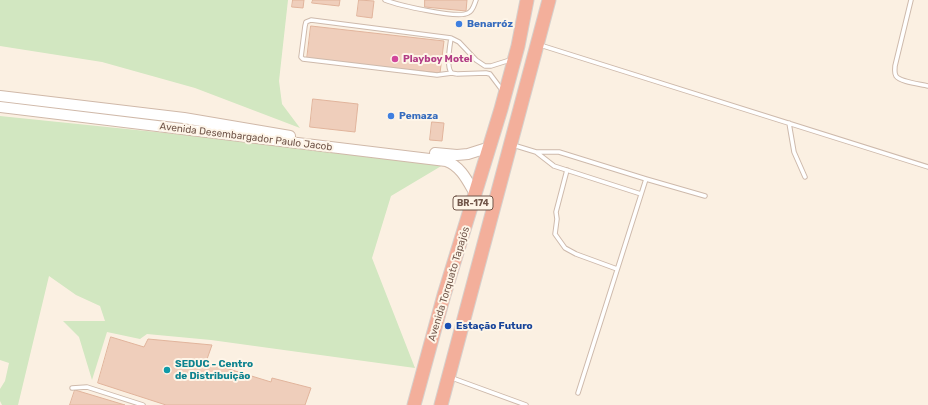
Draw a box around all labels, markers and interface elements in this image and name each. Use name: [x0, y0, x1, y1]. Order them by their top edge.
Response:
place label: Benarróz: [467, 18, 513, 30]
marker: Benarróz: [454, 19, 464, 29]
place label: Playboy Motel: [403, 53, 472, 65]
marker: Playboy Motel: [390, 54, 400, 64]
place label: Pemaza: [399, 110, 438, 122]
marker: Pemaza: [386, 111, 396, 121]
street label: Avenida Desembargador Paulo Jacob: [159, 120, 333, 154]
road number: BR-174: [453, 196, 493, 210]
street label: Avenida Torquato Tapajós: [426, 225, 472, 343]
place label: Estação Futuro: [456, 320, 533, 332]
marker: Estação Futuro: [443, 321, 453, 331]
place label: SEDUC - Centro de Distribuição: [175, 358, 253, 382]
marker: SEDUC - Centro de Distribuição: [162, 365, 172, 375]

